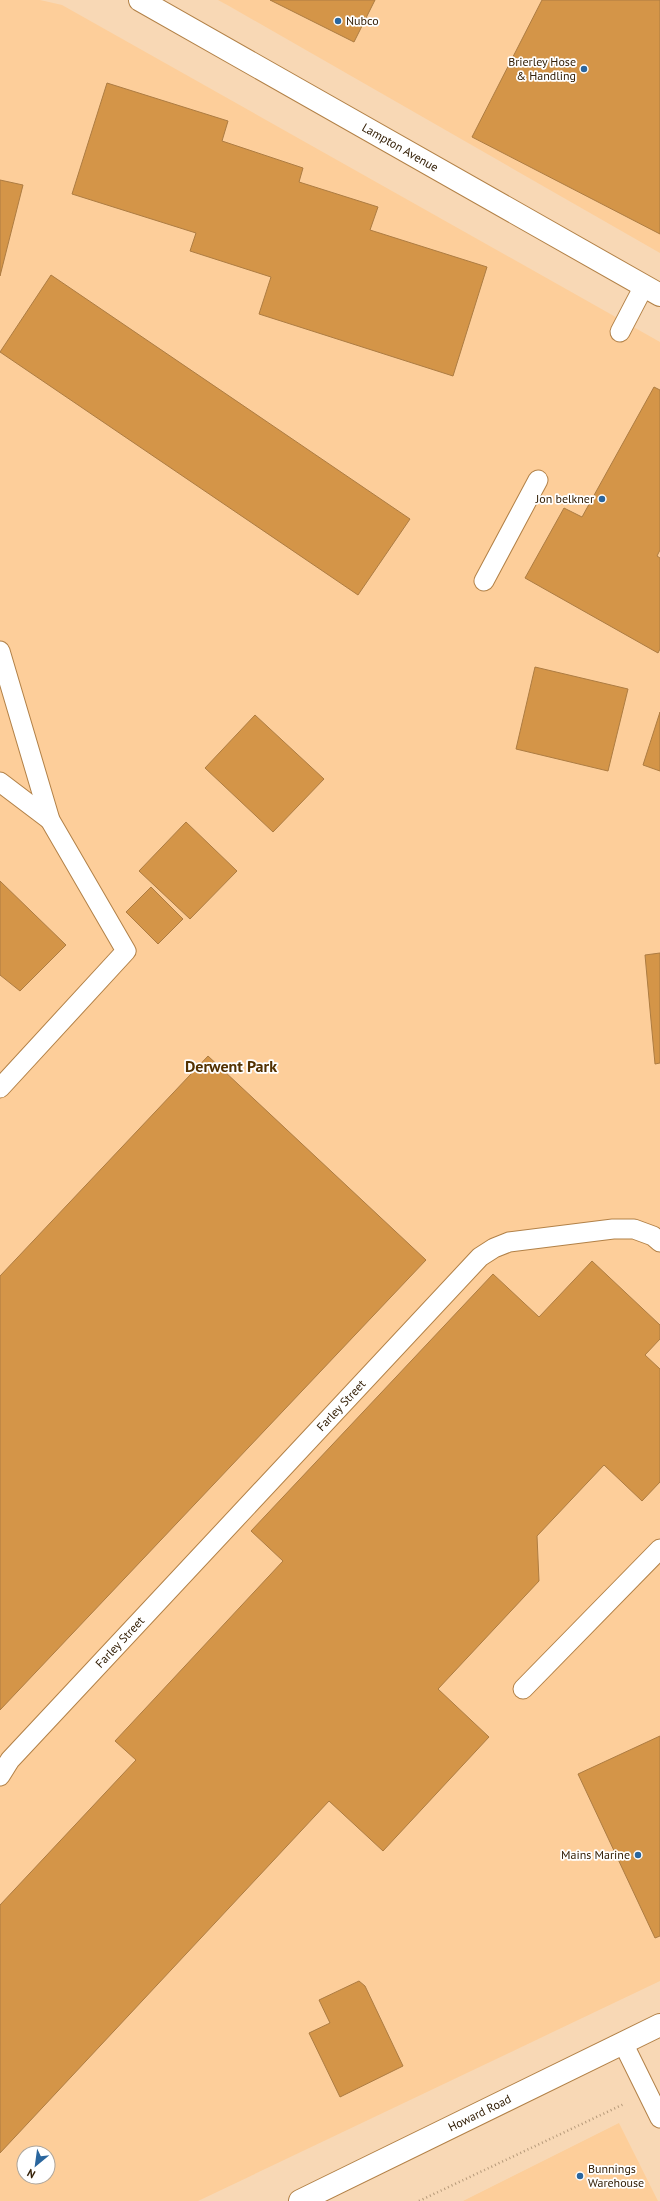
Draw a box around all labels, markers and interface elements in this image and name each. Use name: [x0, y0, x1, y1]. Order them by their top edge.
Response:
place label: Nubco: [346, 13, 379, 28]
marker: Nubco: [333, 16, 343, 26]
place label: Brierley Hose & Handling: [508, 54, 576, 83]
marker: Brierley Hose & Handling: [579, 64, 589, 74]
street label: Lampton Avenue: [359, 119, 441, 175]
place label: Jon belkner: [535, 491, 594, 506]
marker: Jon belkner: [597, 494, 607, 504]
district label: Derwent Park: [185, 1056, 277, 1076]
street label: Farley Street: [313, 1376, 368, 1434]
street label: Farley Street: [92, 1613, 147, 1671]
place label: Mains Marine: [561, 1847, 630, 1862]
marker: Mains Marine: [633, 1850, 643, 1860]
street label: Howard Road: [445, 2091, 513, 2134]
north arrow: [16, 2145, 56, 2185]
place label: Bunnings Warehouse: [588, 2161, 644, 2190]
text: N: [25, 2166, 38, 2182]
marker: Bunnings Warehouse: [575, 2171, 585, 2181]

